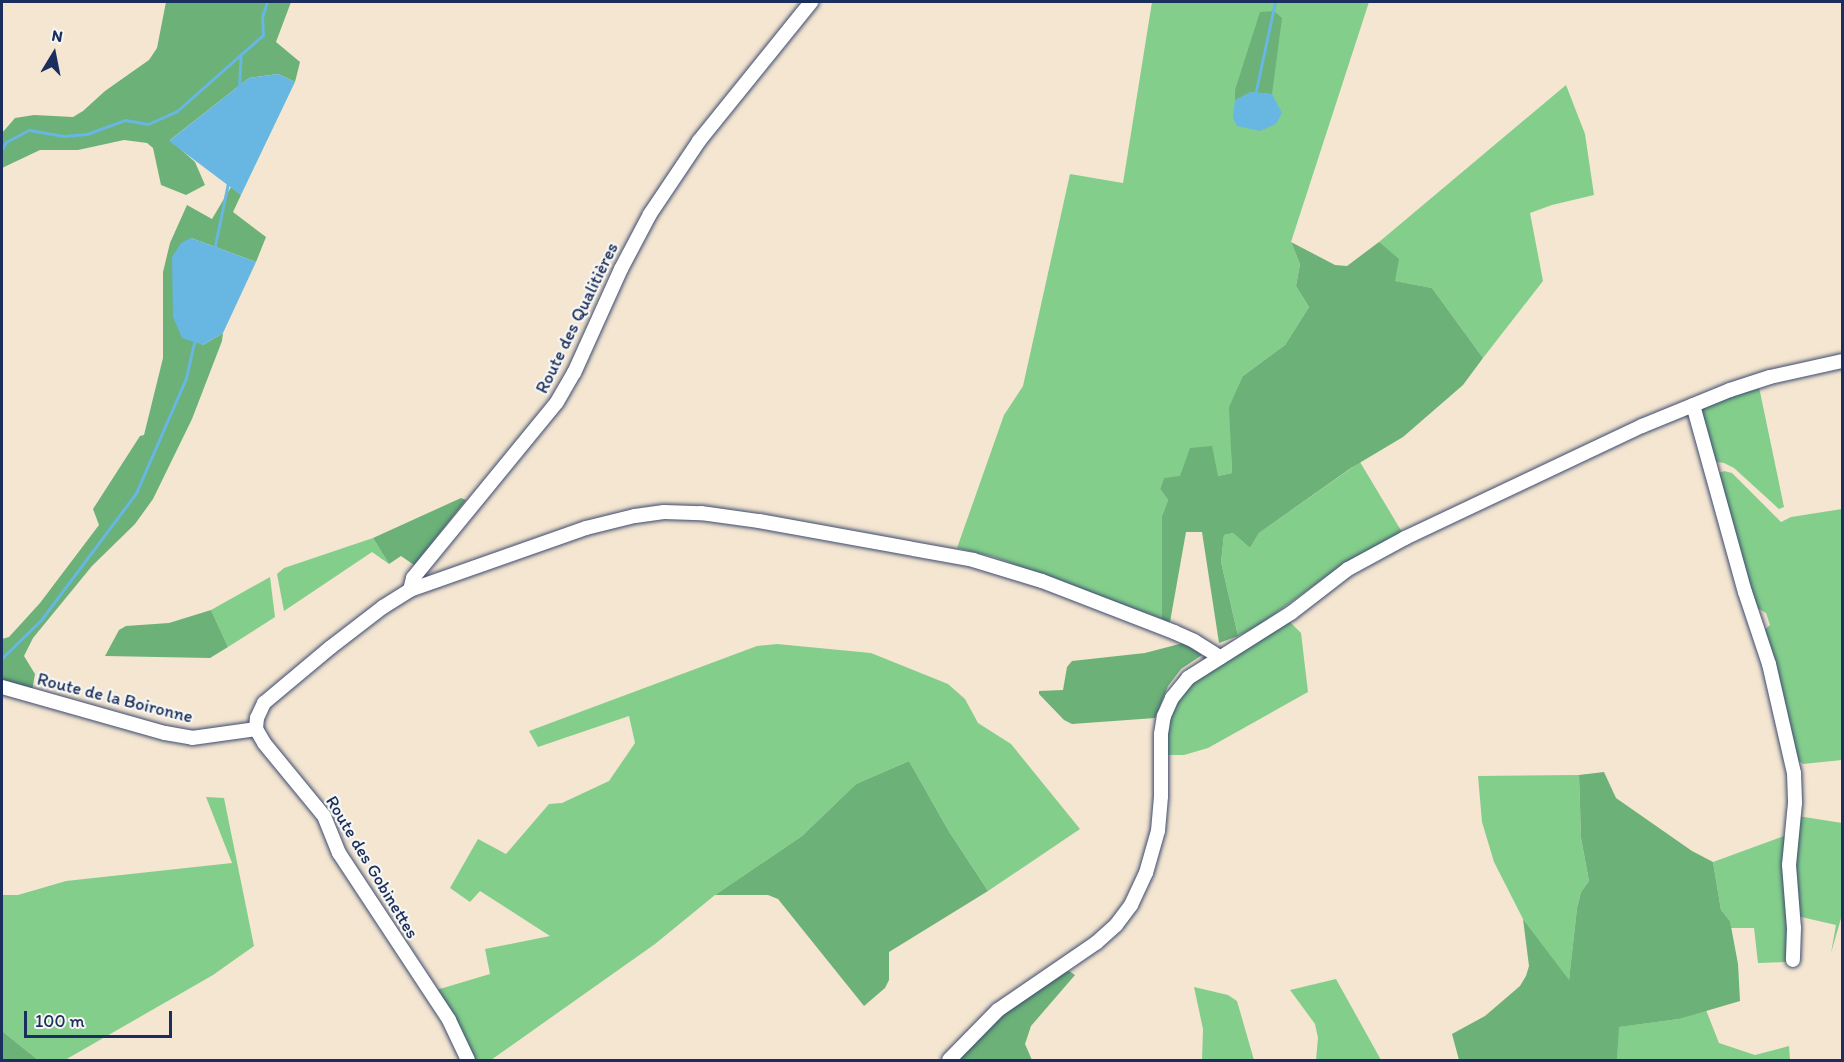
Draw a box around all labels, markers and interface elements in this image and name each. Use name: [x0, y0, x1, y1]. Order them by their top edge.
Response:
north arrow: [24, 24, 84, 84]
text: N: [50, 25, 64, 46]
street label: Route des Qualitières: [531, 239, 623, 397]
street label: Route de la Boironne: [35, 668, 195, 728]
street label: Route des Gobinettes: [321, 792, 423, 942]
scale bar: [27, 999, 176, 1037]
text: 100 m: [35, 1010, 85, 1032]

